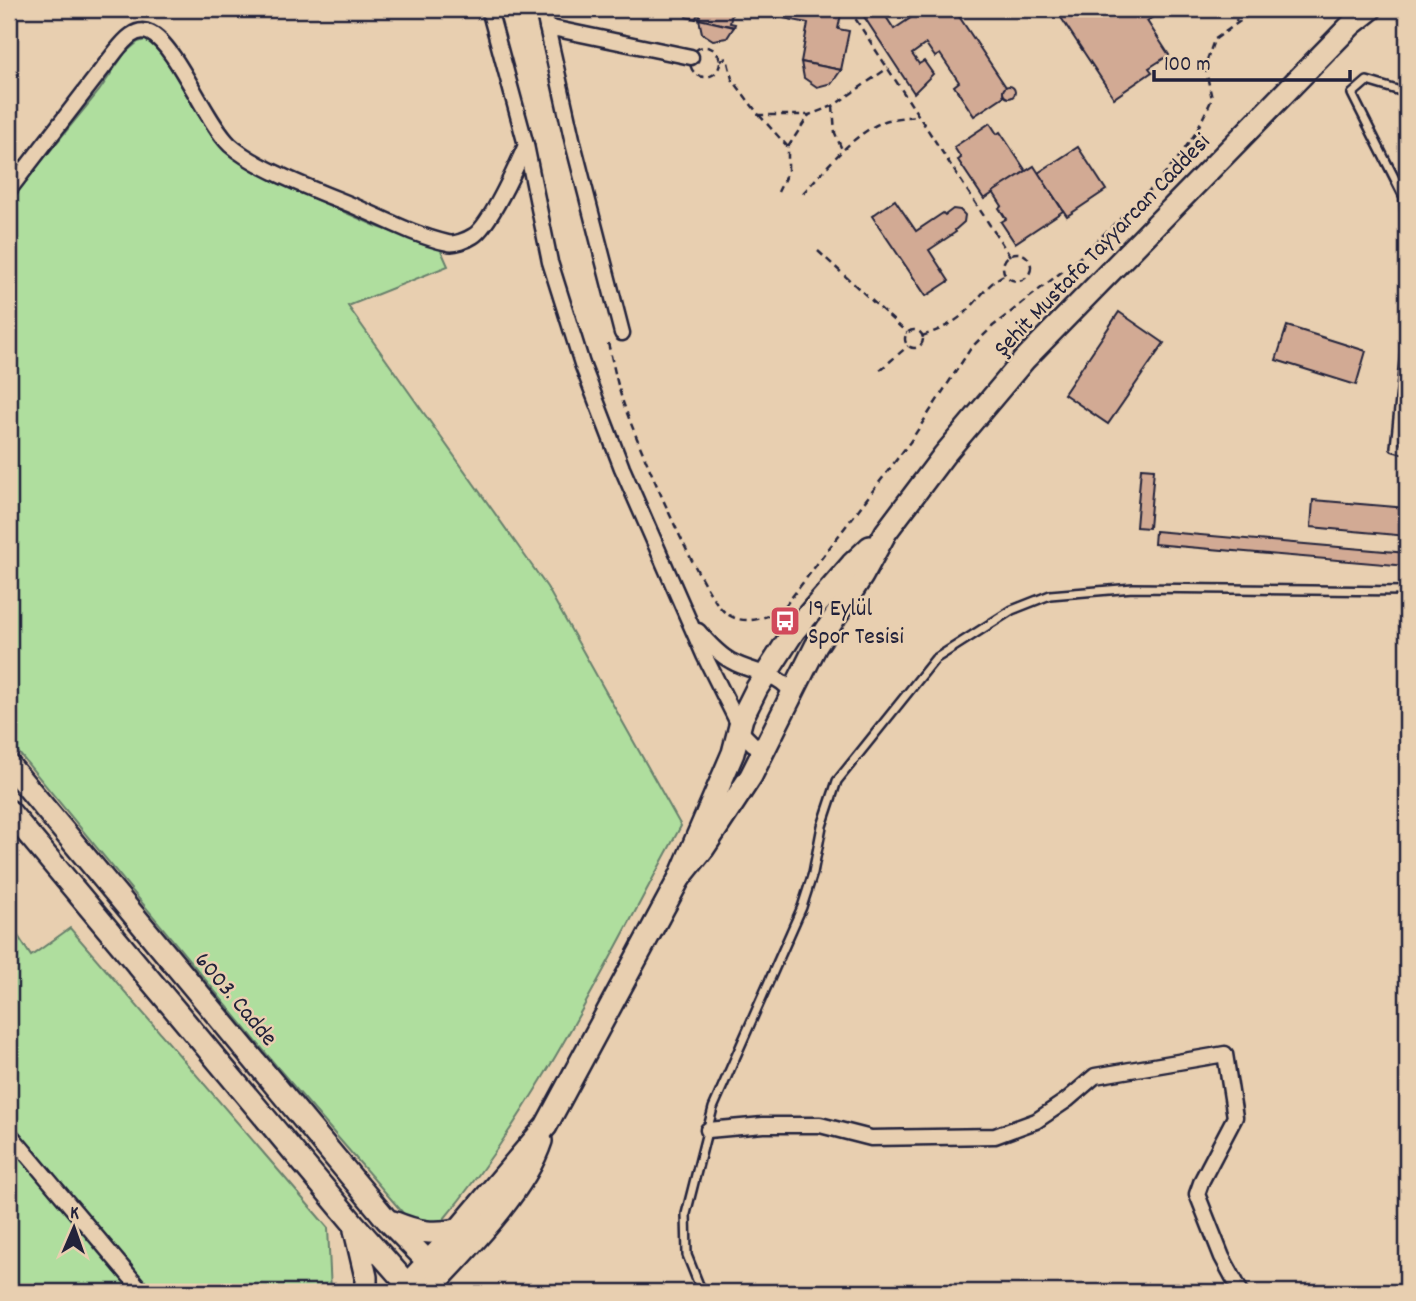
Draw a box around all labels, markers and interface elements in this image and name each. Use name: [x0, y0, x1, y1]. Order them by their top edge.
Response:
scale bar: [1154, 38, 1350, 82]
text: 100 m: [1164, 51, 1211, 81]
street label: Şehit Mustafa Tayyarcan Caddesi: [987, 127, 1219, 365]
place label: 19 Eylül Spor Tesisi: [808, 593, 904, 655]
bus stop icon: 19 Eylül Spor Tesisi: [768, 604, 802, 638]
street label: 6003. Cadde: [185, 945, 284, 1055]
north arrow: [38, 1192, 108, 1262]
text: K: [70, 1201, 80, 1228]

